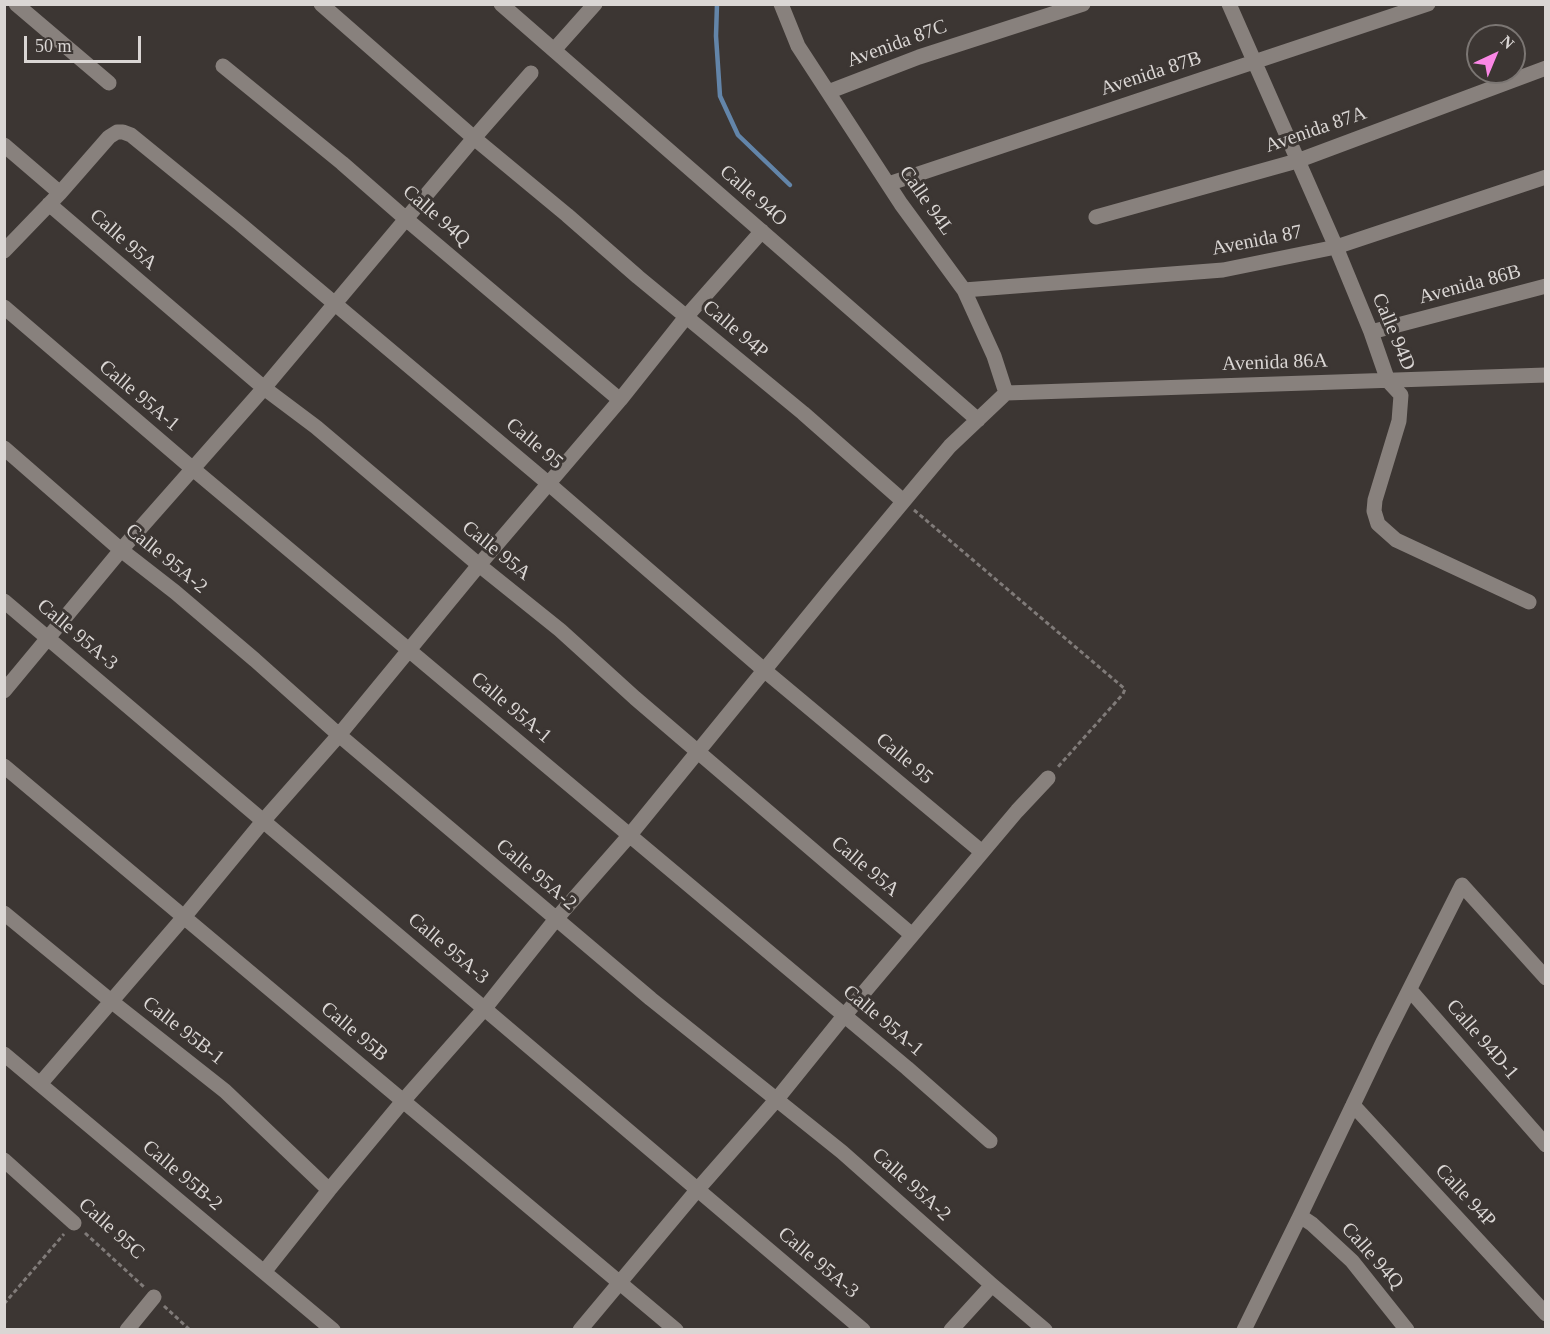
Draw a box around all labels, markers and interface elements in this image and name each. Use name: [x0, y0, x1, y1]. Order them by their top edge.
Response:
street label: Avenida 87C: [844, 15, 950, 73]
scale bar: [27, 24, 144, 62]
north arrow: [1466, 24, 1526, 84]
text: N: [1497, 32, 1518, 52]
text: 50 m: [35, 36, 72, 56]
street label: Avenida 87B: [1098, 46, 1204, 102]
street label: Avenida 87A: [1262, 101, 1370, 159]
street label: Calle 94O: [714, 160, 792, 232]
street label: Calle 94L: [893, 162, 959, 240]
street label: Calle 94Q: [397, 180, 475, 252]
street label: Calle 95A: [84, 204, 162, 276]
street label: Avenida 87: [1210, 221, 1304, 261]
street label: Avenida 86B: [1416, 260, 1524, 310]
street label: Calle 94D: [1366, 290, 1420, 374]
street label: Calle 94P: [697, 296, 773, 364]
street label: Avenida 86A: [1222, 349, 1328, 377]
street label: Calle 95A-1: [94, 355, 184, 437]
street label: Calle 95: [501, 413, 567, 475]
street label: Calle 95A: [457, 516, 535, 586]
street label: Calle 95A-2: [120, 519, 212, 599]
street label: Calle 95A-3: [32, 594, 122, 676]
street label: Calle 95A-1: [466, 667, 556, 749]
street label: Calle 95: [871, 728, 937, 790]
street label: Calle 95A: [826, 832, 904, 902]
street label: Calle 95A-2: [491, 834, 581, 916]
street label: Calle 95A-3: [403, 908, 493, 990]
street label: Calle 95A-1: [838, 980, 928, 1062]
street label: Calle 95B-1: [137, 992, 229, 1070]
street label: Calle 94D-1: [1441, 995, 1523, 1085]
street label: Calle 95B: [315, 997, 393, 1067]
street label: Calle 95B-2: [137, 1136, 227, 1216]
street label: Calle 95A-2: [866, 1143, 956, 1227]
street label: Calle 94P: [1430, 1159, 1500, 1233]
street label: Calle 95C: [73, 1193, 149, 1265]
street label: Calle 94Q: [1336, 1218, 1408, 1294]
street label: Calle 95A-3: [773, 1222, 863, 1304]

